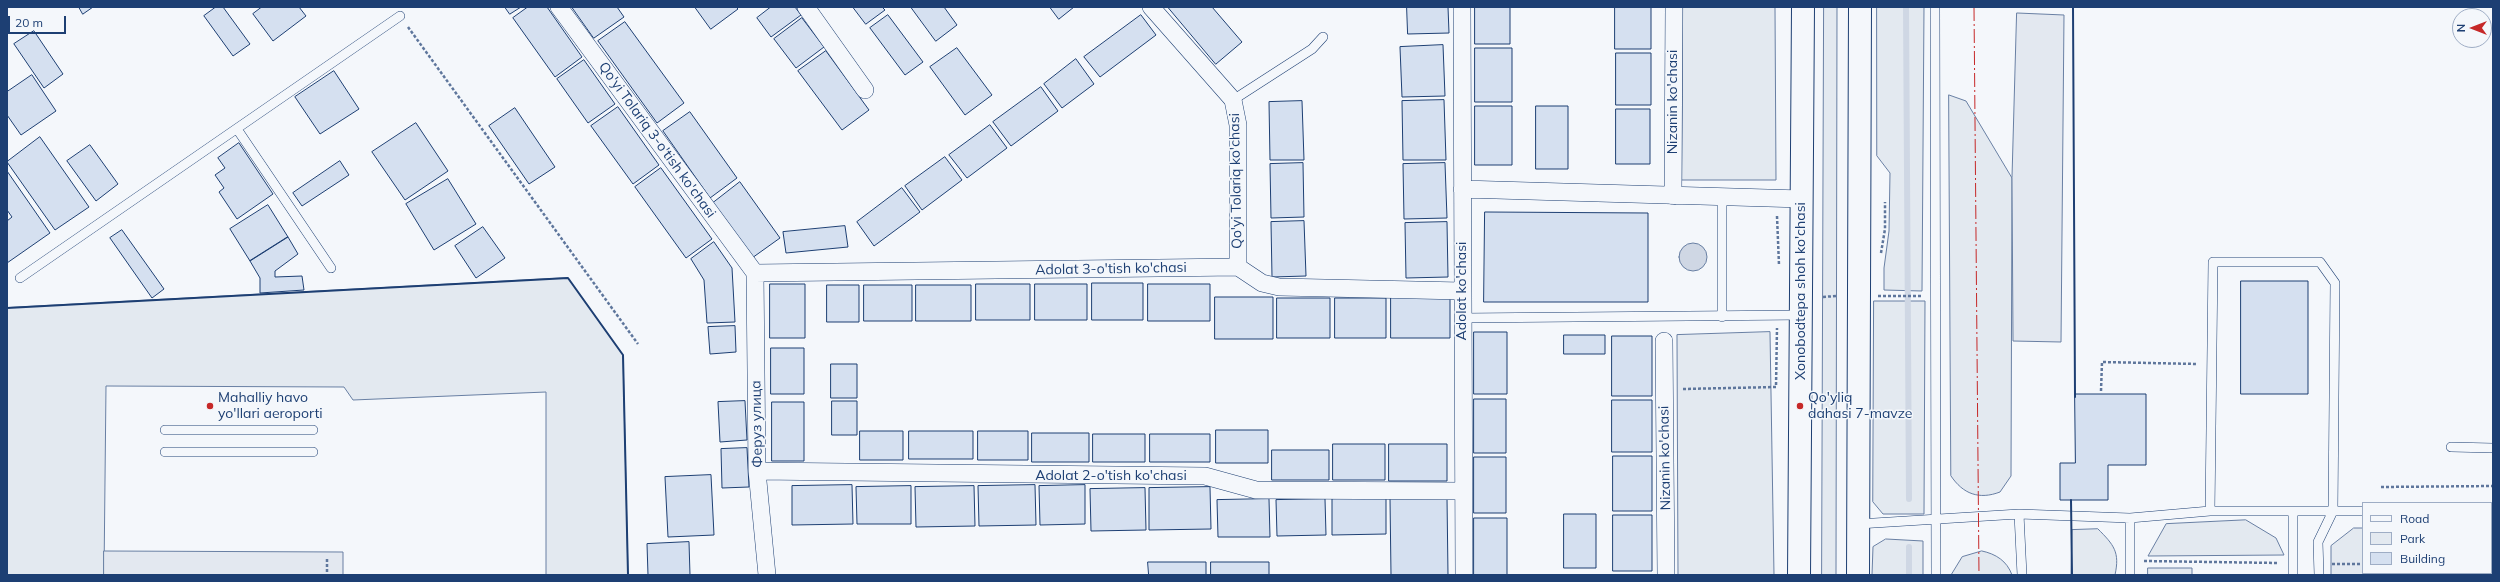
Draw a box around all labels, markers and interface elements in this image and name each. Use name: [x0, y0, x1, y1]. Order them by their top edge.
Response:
scale bar: [10, 8, 68, 34]
north arrow: [2452, 8, 2492, 48]
text: 20 m: [15, 15, 43, 30]
text: N: [2454, 24, 2468, 32]
street label: Nizanin ko'chasi: [1665, 50, 1681, 154]
street label: Qo'yi Tolariq 3-o'tish ko'chasi: [595, 59, 719, 221]
street label: Qo'yi Tolariq ko'chasi: [1226, 113, 1246, 249]
street label: Xonobodtepa shoh ko'chasi: [1793, 202, 1809, 380]
street label: Adolat ko'chasi: [1454, 242, 1470, 340]
street label: Adolat 3-o'tish ko'chasi: [1035, 259, 1187, 279]
street label: Феруз улица: [748, 380, 766, 468]
place label: Mahalliy havo yo'llari aeroporti: [218, 390, 323, 422]
place label: Qo'yliq dahasi 7-mavze: [1808, 390, 1912, 422]
marker: Mahalliy havo yo'llari aeroporti: [205, 401, 215, 411]
marker: Qo'yliq dahasi 7-mavze: [1795, 401, 1805, 411]
street label: Nizanin ko'chasi: [1656, 406, 1674, 510]
street label: Adolat 2-o'tish ko'chasi: [1035, 468, 1187, 484]
legend: [2362, 502, 2492, 574]
text: Road: [2400, 511, 2429, 526]
text: Park: [2400, 531, 2425, 546]
text: Building: [2400, 551, 2445, 566]

